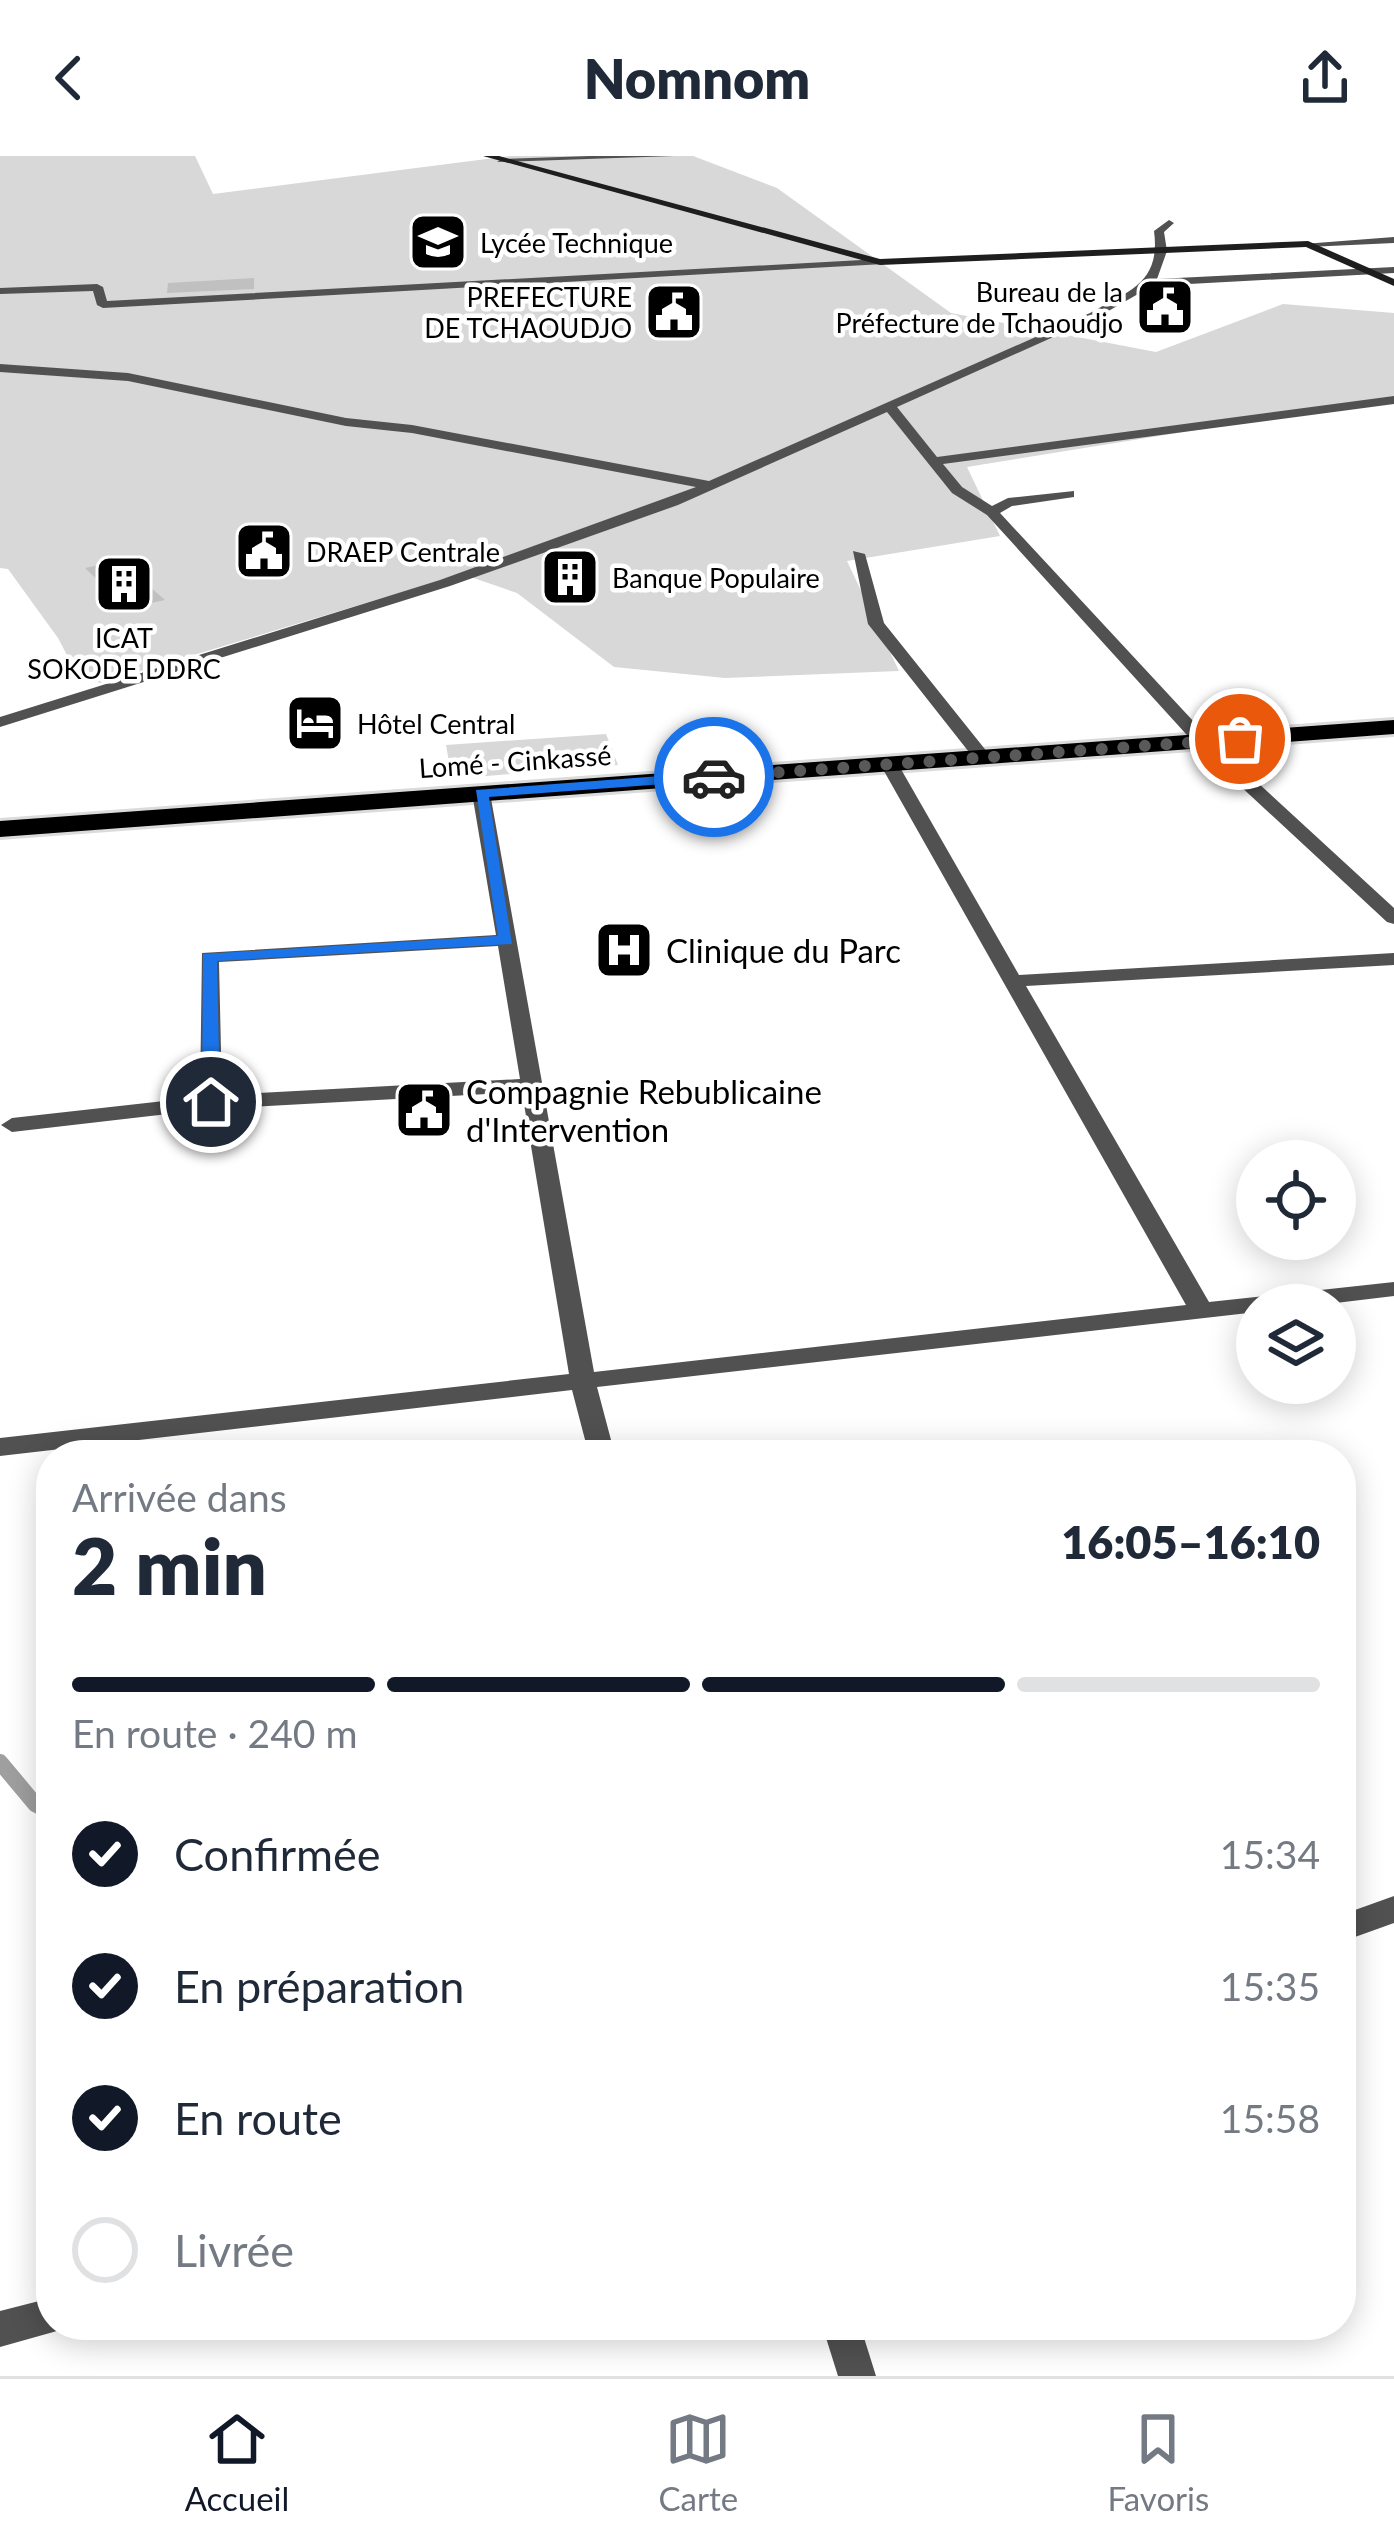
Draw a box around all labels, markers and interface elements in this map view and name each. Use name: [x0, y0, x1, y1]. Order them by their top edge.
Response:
icon: back: [36, 45, 102, 111]
icon: share: [1292, 45, 1358, 111]
text: Nomnom: [584, 46, 810, 111]
school or university icon: Lycée Technique: [407, 211, 469, 273]
place label: Lycée Technique: [480, 226, 673, 259]
place label: Bureau de la Préfecture de Tchaoudjo: [836, 275, 1123, 339]
public building icon: Bureau de la Préfecture de Tchaoudjo: [1134, 276, 1196, 338]
place label: PREFECTURE DE TCHAOUDJO: [424, 280, 632, 344]
public building icon: PREFECTURE DE TCHAOUDJO: [643, 281, 705, 343]
public building icon: DRAEP Centrale: [233, 520, 295, 582]
place label: DRAEP Centrale: [306, 535, 500, 568]
building icon: Banque Populaire: [539, 546, 601, 608]
building icon: ICAT SOKODE DDRC: [93, 553, 155, 615]
place label: Banque Populaire: [612, 561, 820, 594]
place label: ICAT SOKODE DDRC: [27, 621, 221, 685]
pin: [1189, 688, 1291, 790]
hotel icon: Hôtel Central: [284, 692, 346, 754]
icon: bag: [1207, 706, 1273, 772]
place label: Hôtel Central: [357, 707, 515, 740]
courier: [654, 717, 774, 837]
street label: Lomé - Cinkassé: [418, 738, 612, 784]
icon: car: [681, 744, 747, 810]
hospital icon: Clinique du Parc: [593, 919, 655, 981]
place label: Clinique du Parc: [666, 930, 901, 970]
pin: [160, 1051, 262, 1153]
icon: home: [178, 1069, 244, 1135]
place label: Compagnie Rebublicaine d'Intervention: [466, 1071, 822, 1149]
public building icon: Compagnie Rebublicaine d'Intervention: [393, 1079, 455, 1141]
map controls: [1236, 1140, 1356, 1404]
button: locate: [1236, 1140, 1356, 1260]
button: layers: [1236, 1284, 1356, 1404]
text: Arrivée dans: [72, 1474, 287, 1520]
text: 16:05–16:10: [1061, 1515, 1320, 1569]
text: 2 min: [72, 1518, 267, 1612]
text: En route · 240 m: [72, 1710, 357, 1756]
icon: check: [72, 1821, 138, 1887]
text: Confirmée: [174, 1827, 381, 1881]
text: 15:34: [1220, 1831, 1320, 1877]
icon: check: [72, 1953, 138, 2019]
text: En préparation: [174, 1959, 464, 2013]
text: 15:35: [1220, 1963, 1320, 2009]
icon: check: [72, 2085, 138, 2151]
text: En route: [174, 2091, 342, 2145]
text: 15:58: [1220, 2095, 1320, 2141]
text: Livrée: [174, 2223, 294, 2277]
tab: Accueil: [185, 2406, 289, 2518]
tab: Carte: [659, 2406, 738, 2518]
tab: Favoris: [1107, 2406, 1209, 2518]

